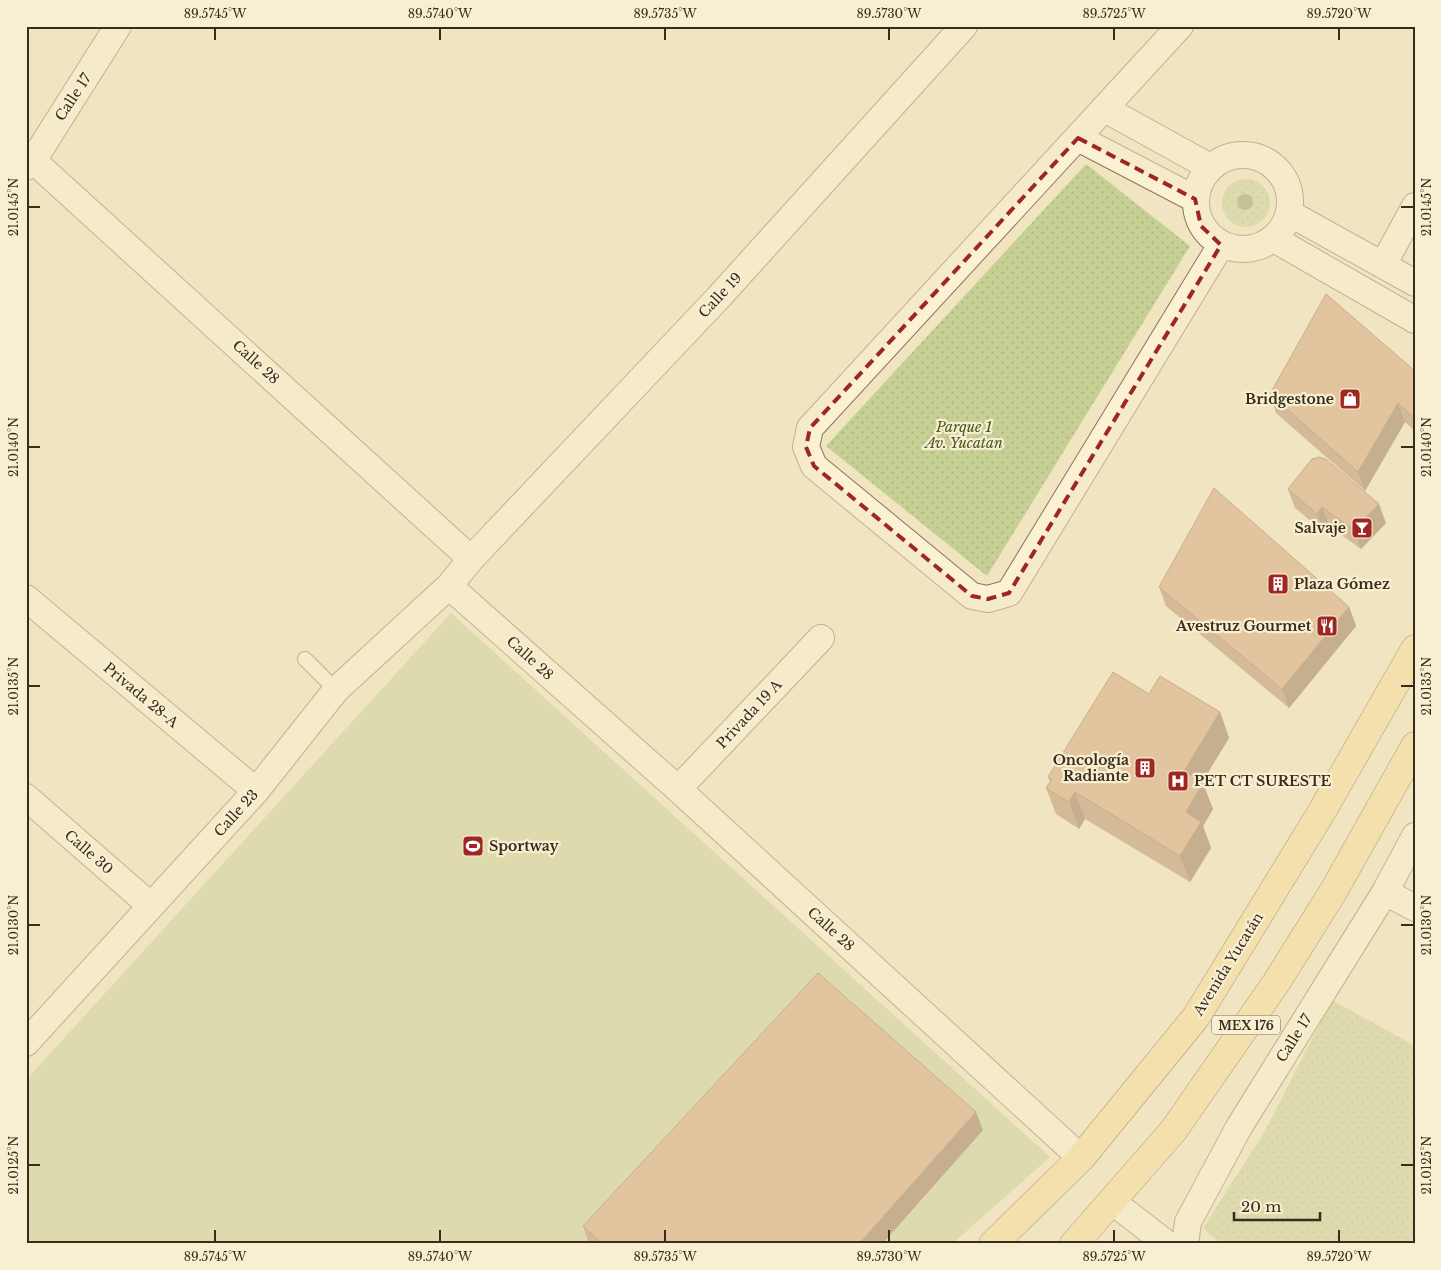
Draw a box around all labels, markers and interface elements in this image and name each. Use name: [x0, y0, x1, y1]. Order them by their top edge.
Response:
text: 89.5745°W: [184, 6, 247, 21]
text: 89.5740°W: [408, 6, 473, 21]
text: 89.5735°W: [633, 6, 697, 21]
text: 89.5730°W: [857, 6, 922, 21]
text: 89.5725°W: [1082, 6, 1146, 21]
text: 89.5720°W: [1307, 6, 1372, 21]
street label: Calle 17: [51, 69, 96, 124]
text: 21.0145°N: [6, 178, 21, 236]
text: 21.0145°N: [1419, 178, 1434, 236]
street label: Calle 19: [695, 269, 745, 321]
street label: Calle 28: [229, 336, 283, 388]
shop icon: Bridgestone: [1338, 387, 1362, 411]
place label: Bridgestone: [1245, 390, 1334, 408]
text: 21.0140°N: [6, 417, 21, 477]
text: 21.0140°N: [1419, 417, 1434, 477]
park label: Parque 1 Av. Yucatan: [923, 418, 1003, 452]
bar icon: Salvaje: [1350, 516, 1374, 540]
place label: Salvaje: [1294, 519, 1346, 537]
building icon: Plaza Gómez: [1266, 572, 1290, 596]
place label: Plaza Gómez: [1294, 575, 1390, 593]
restaurant icon: Avestruz Gourmet: [1315, 614, 1339, 638]
place label: Avestruz Gourmet: [1175, 617, 1312, 635]
street label: Calle 28: [503, 632, 557, 684]
text: 21.0135°N: [6, 656, 21, 715]
text: 21.0135°N: [1419, 656, 1434, 715]
street label: Privada 28-A: [100, 658, 182, 732]
street label: Privada 19 A: [712, 676, 786, 752]
place label: Oncología Radiante: [1053, 751, 1129, 785]
building icon: Oncología Radiante: [1133, 756, 1157, 780]
hospital icon: PET CT SURESTE: [1166, 769, 1190, 793]
place label: PET CT SURESTE: [1194, 772, 1332, 790]
street label: Calle 23: [210, 786, 262, 840]
street label: Calle 30: [61, 826, 117, 878]
sports icon: Sportway: [461, 834, 485, 858]
place label: Sportway: [489, 837, 560, 855]
text: 21.0130°N: [6, 895, 21, 955]
text: 21.0130°N: [1419, 895, 1434, 955]
street label: Calle 28: [804, 903, 858, 955]
street label: Avenida Yucatán: [1189, 909, 1267, 1020]
street label: Calle 17: [1272, 1010, 1316, 1065]
road number: MEX 176: [1212, 1016, 1280, 1034]
text: 21.0125°N: [6, 1135, 21, 1194]
text: 21.0125°N: [1419, 1135, 1434, 1194]
scale bar: [1234, 1190, 1320, 1222]
text: 20 m: [1241, 1197, 1281, 1216]
text: 89.5745°W: [184, 1249, 247, 1264]
text: 89.5740°W: [408, 1249, 473, 1264]
text: 89.5735°W: [633, 1249, 697, 1264]
text: 89.5730°W: [857, 1249, 922, 1264]
text: 89.5725°W: [1082, 1249, 1146, 1264]
text: 89.5720°W: [1307, 1249, 1372, 1264]

